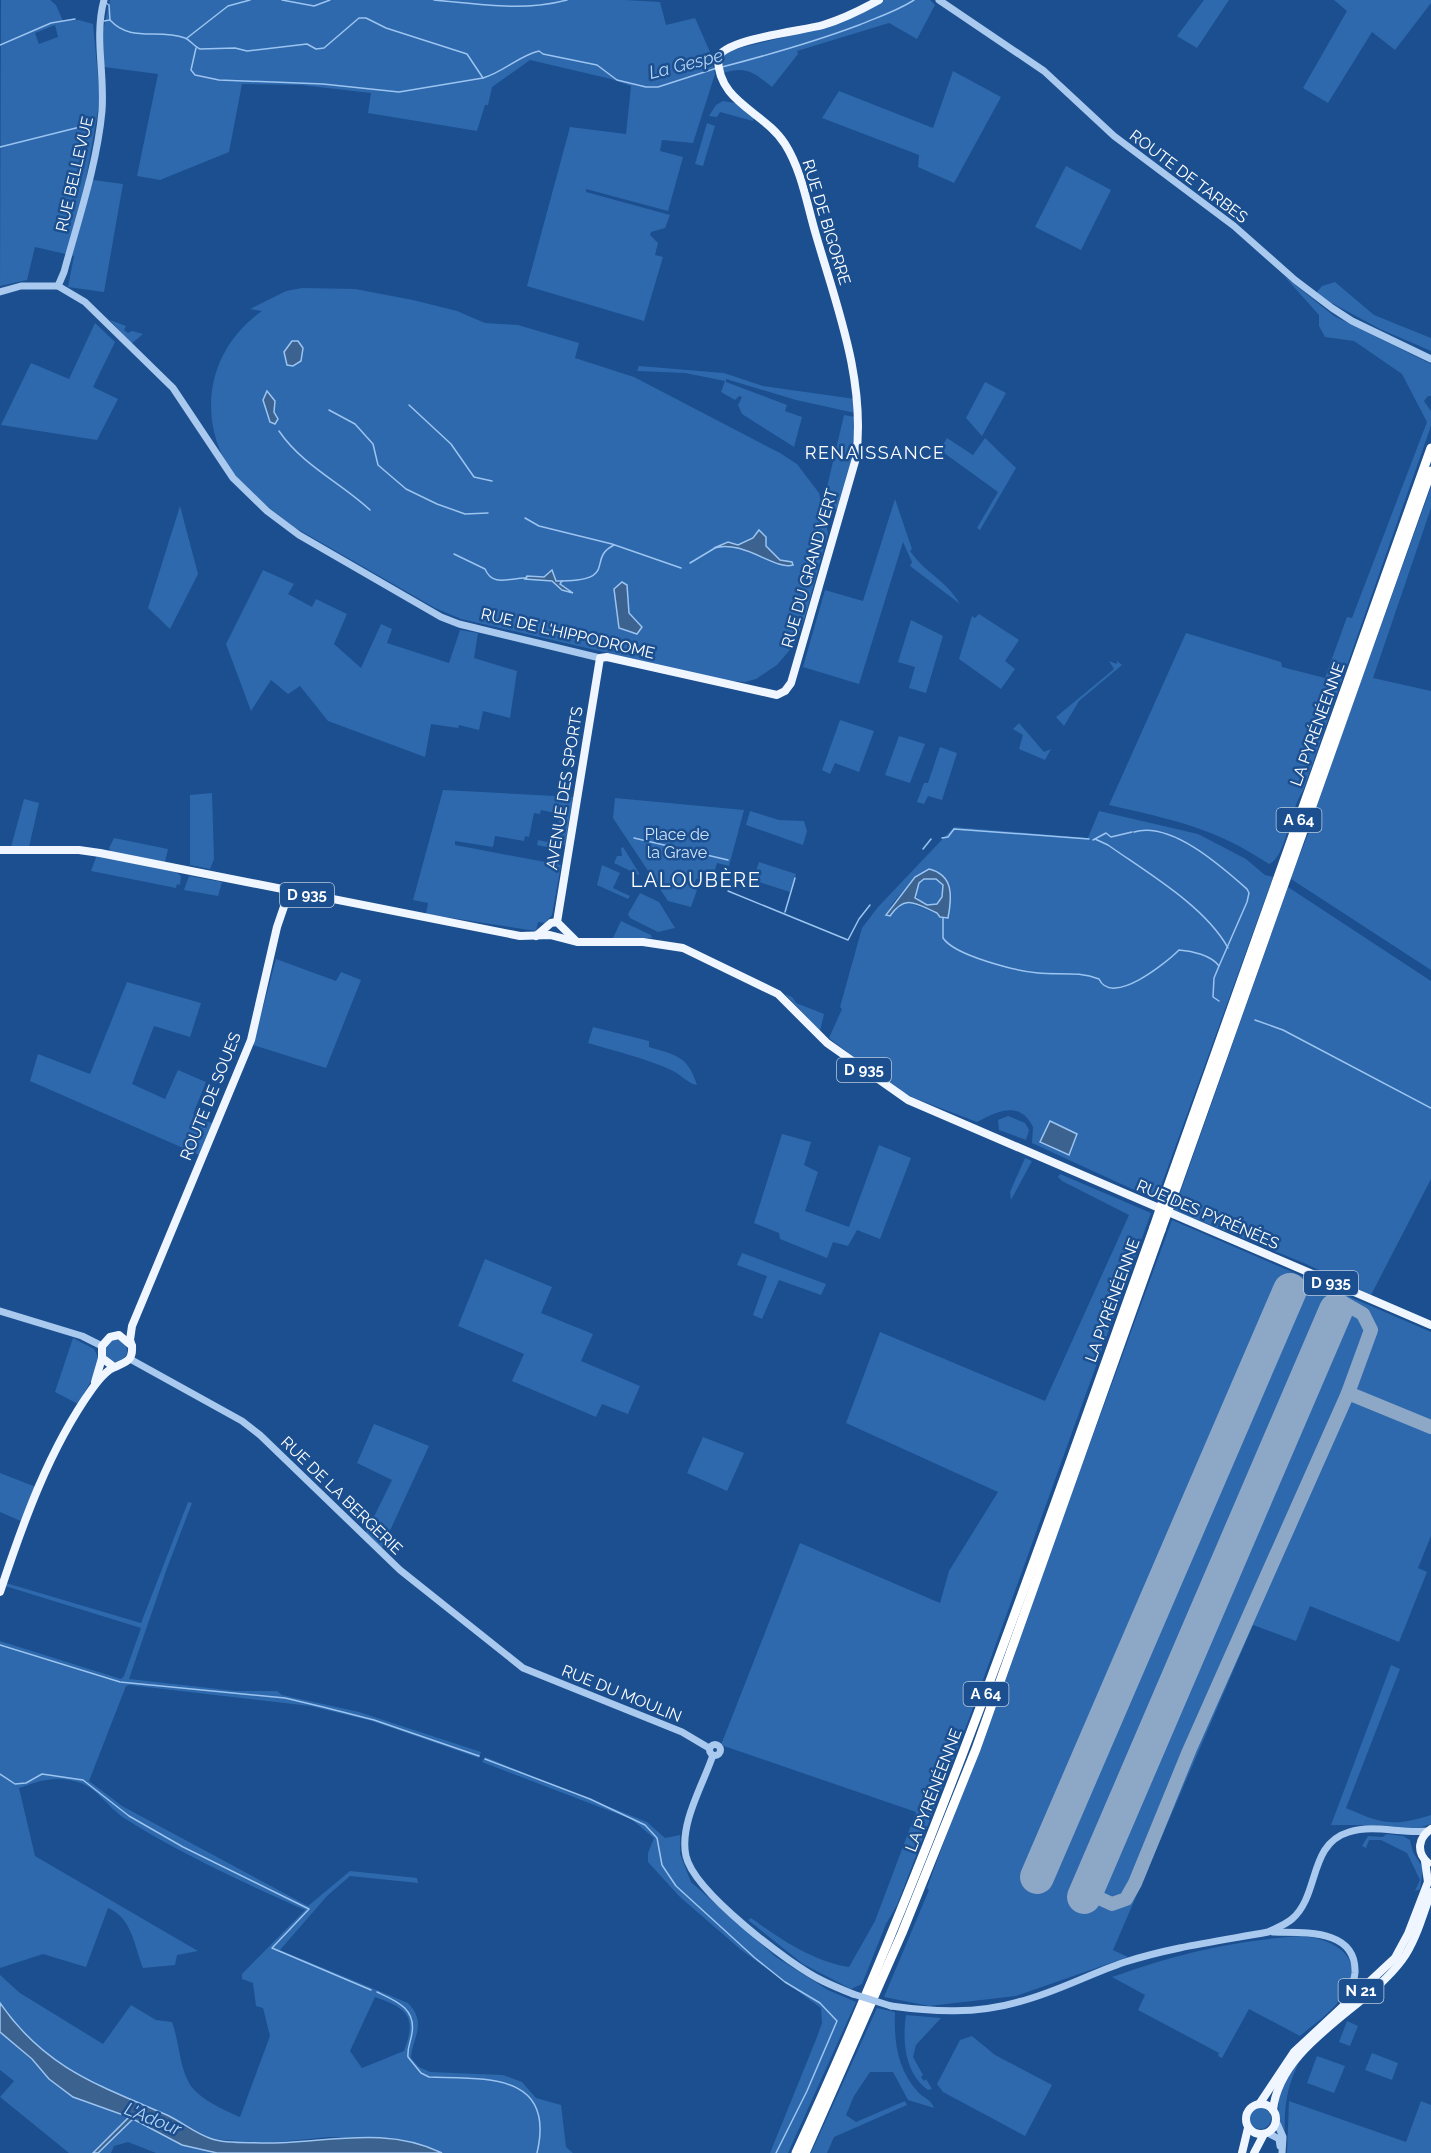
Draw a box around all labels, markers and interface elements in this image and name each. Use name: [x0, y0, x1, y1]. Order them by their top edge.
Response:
water label: La Gespe: [647, 44, 725, 83]
street label: RUE BELLEVUE: [52, 114, 97, 234]
street label: ROUTE DE TARBES: [1126, 126, 1252, 227]
street label: RUE DE BIGORRE: [798, 157, 855, 287]
district label: RENAISSANCE: [805, 442, 945, 463]
street label: RUE DU GRAND VERT: [778, 486, 841, 650]
street label: RUE DE L'HIPPODROME: [479, 604, 657, 663]
street label: LA PYRÉNÉENNE: [1285, 659, 1349, 789]
street label: AVENUE DES SPORTS: [542, 705, 587, 871]
road number: A 64: [1276, 808, 1322, 832]
park label: Place de la Grave: [645, 825, 709, 862]
district label: LALOUBÈRE: [631, 868, 761, 892]
road number: D 935: [280, 883, 334, 907]
street label: ROUTE DE SOUES: [176, 1029, 245, 1163]
road number: D 935: [837, 1058, 891, 1082]
street label: RUE DES PYRÉNÉES: [1134, 1175, 1283, 1253]
street label: LA PYRÉNÉENNE: [1080, 1235, 1144, 1365]
road number: D 935: [1304, 1271, 1358, 1295]
street label: RUE DE LA BERGERIE: [277, 1432, 407, 1558]
street label: RUE DU MOULIN: [559, 1661, 685, 1726]
road number: A 64: [964, 1682, 1008, 1706]
street label: LA PYRÉNÉENNE: [900, 1725, 966, 1854]
road number: N 21: [1338, 1979, 1384, 2003]
water label: L'Adour: [122, 2098, 185, 2140]

